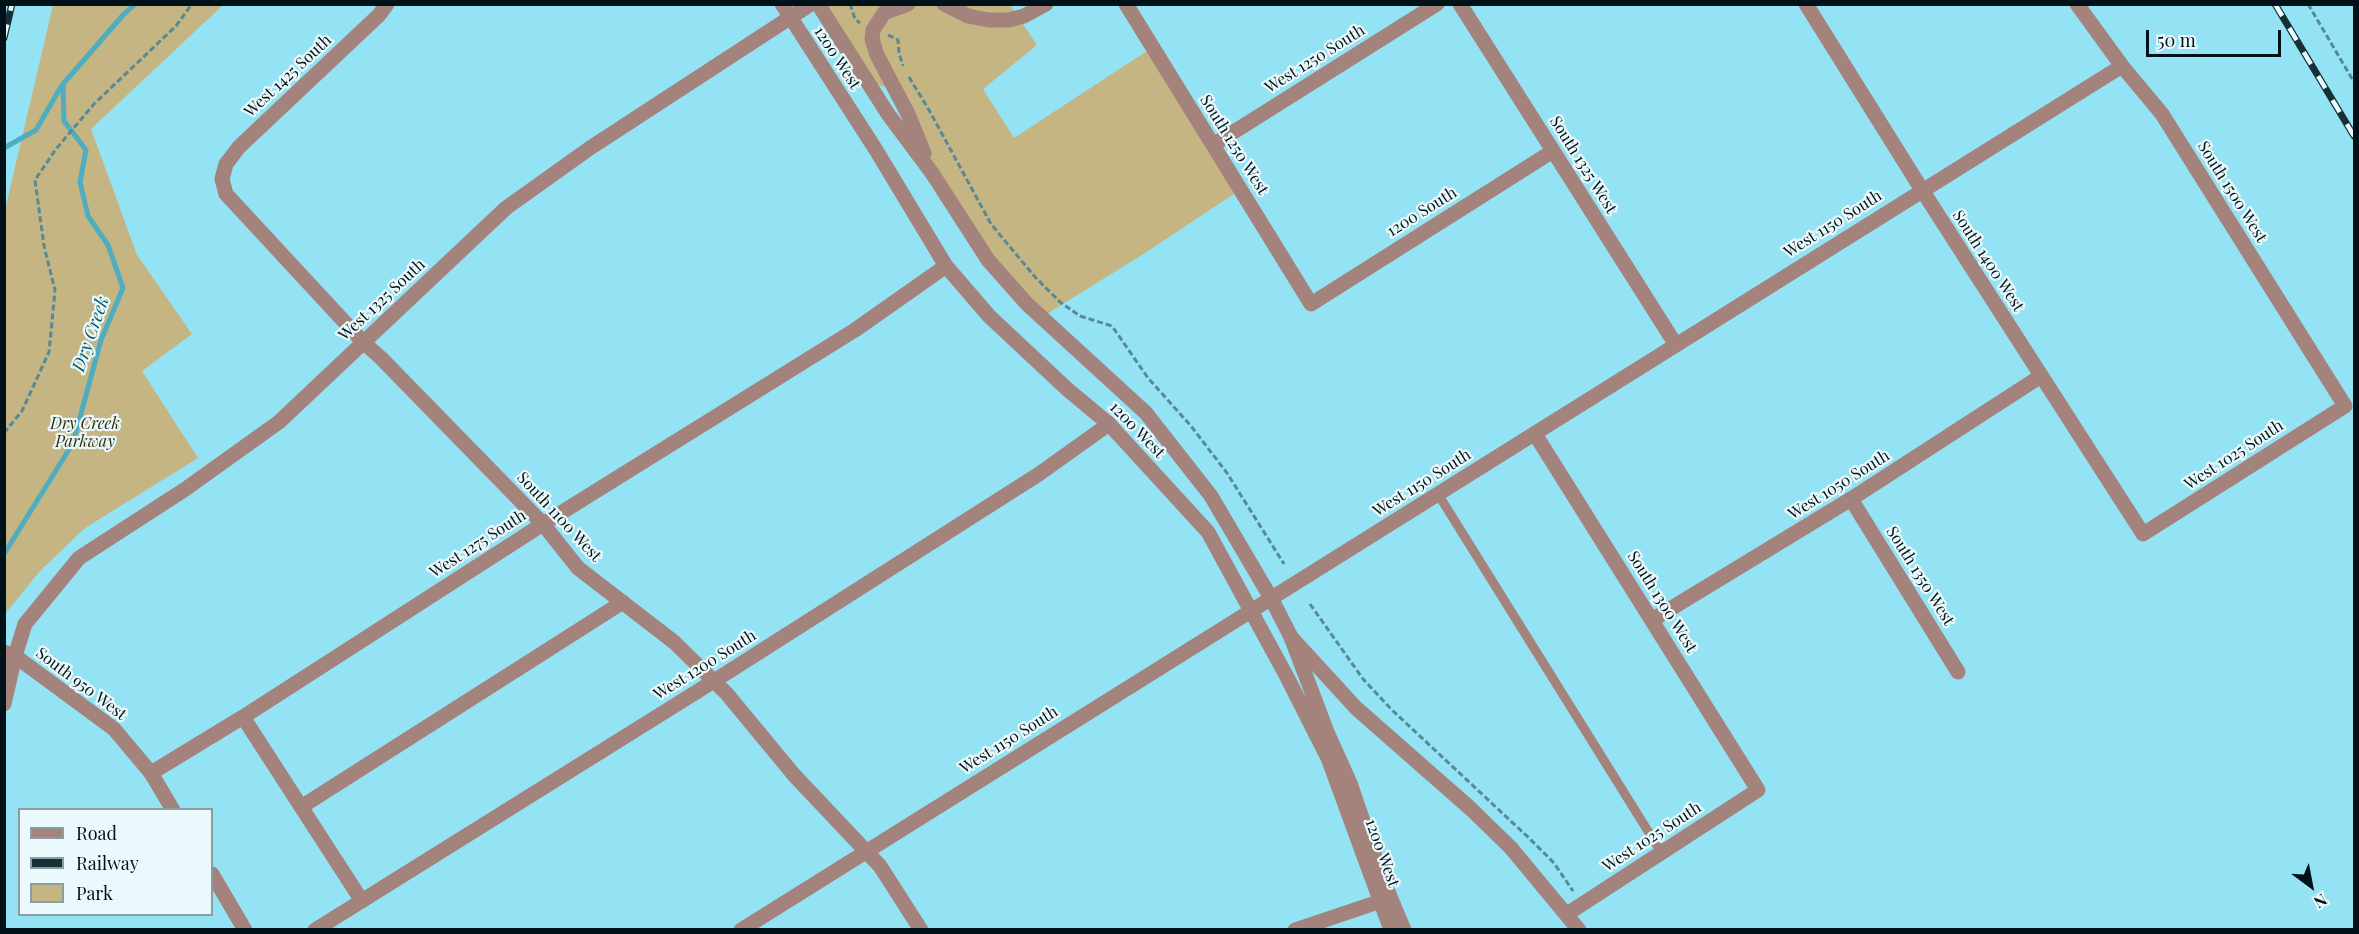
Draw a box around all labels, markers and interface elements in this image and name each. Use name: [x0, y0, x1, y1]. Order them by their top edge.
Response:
scale bar: [2149, 18, 2284, 56]
street label: West 1250 South: [1262, 21, 1368, 97]
street label: 1200 West: [810, 23, 864, 93]
text: 50 m: [2157, 28, 2196, 52]
street label: West 1425 South: [240, 31, 336, 121]
street label: South 1250 West: [1196, 92, 1272, 198]
street label: South 1325 West: [1545, 113, 1621, 217]
street label: South 1500 West: [2193, 138, 2271, 246]
street label: 1200 South: [1384, 183, 1460, 241]
street label: West 1150 South: [1780, 186, 1886, 262]
street label: South 1400 West: [1948, 207, 2028, 315]
street label: West 1325 South: [335, 255, 429, 345]
water label: Dry Creek: [68, 294, 114, 374]
street label: 1200 West: [1105, 398, 1169, 462]
park label: Dry Creek Parkway: [50, 414, 120, 452]
street label: West 1025 South: [2181, 416, 2287, 494]
street label: West 1150 South: [1369, 445, 1475, 521]
street label: West 1050 South: [1785, 446, 1893, 524]
street label: South 1100 West: [513, 468, 605, 566]
street label: West 1275 South: [426, 506, 530, 582]
street label: South 1350 West: [1882, 523, 1958, 629]
street label: South 1300 West: [1623, 548, 1701, 656]
street label: West 1200 South: [650, 626, 760, 704]
street label: South 950 West: [32, 644, 130, 724]
street label: West 1150 South: [956, 702, 1062, 778]
street label: West 1025 South: [1599, 798, 1705, 876]
legend: [18, 808, 213, 916]
street label: 1200 West: [1361, 816, 1403, 890]
text: Road: [76, 821, 117, 845]
text: Railway: [76, 851, 139, 875]
north arrow: [2281, 856, 2341, 916]
text: Park: [76, 881, 113, 905]
text: N: [2310, 890, 2331, 914]

